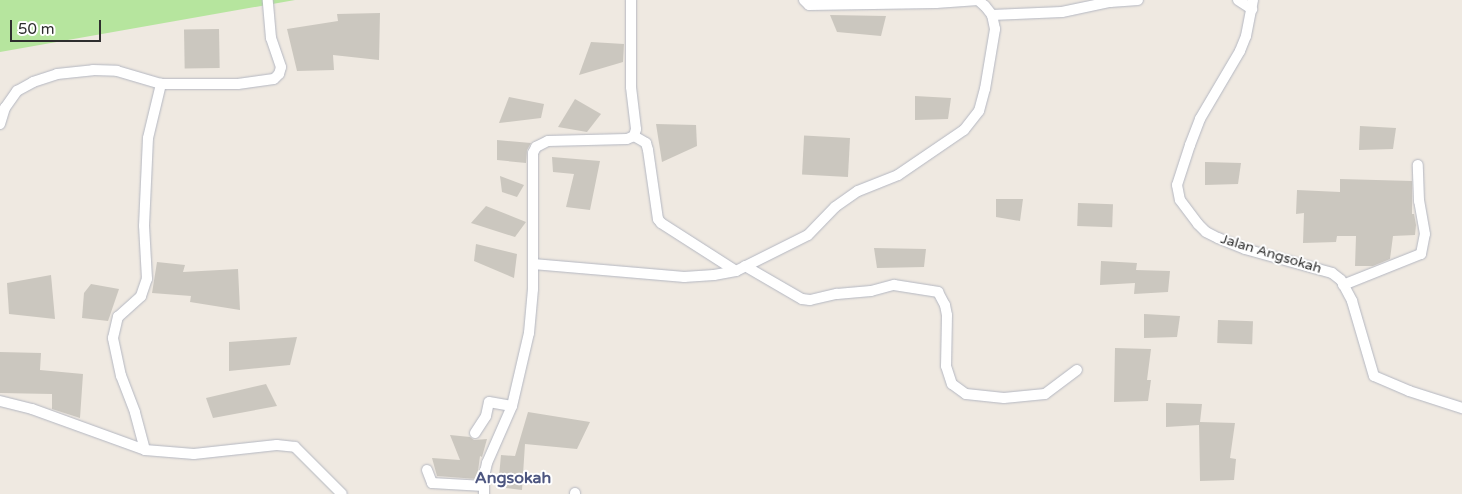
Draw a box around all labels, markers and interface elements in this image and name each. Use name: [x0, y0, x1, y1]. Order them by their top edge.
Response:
scale bar: [12, 10, 104, 42]
text: 50 m: [18, 20, 55, 38]
street label: Jalan Angsokah: [1218, 231, 1324, 277]
district label: Angsokah: [475, 468, 551, 488]

